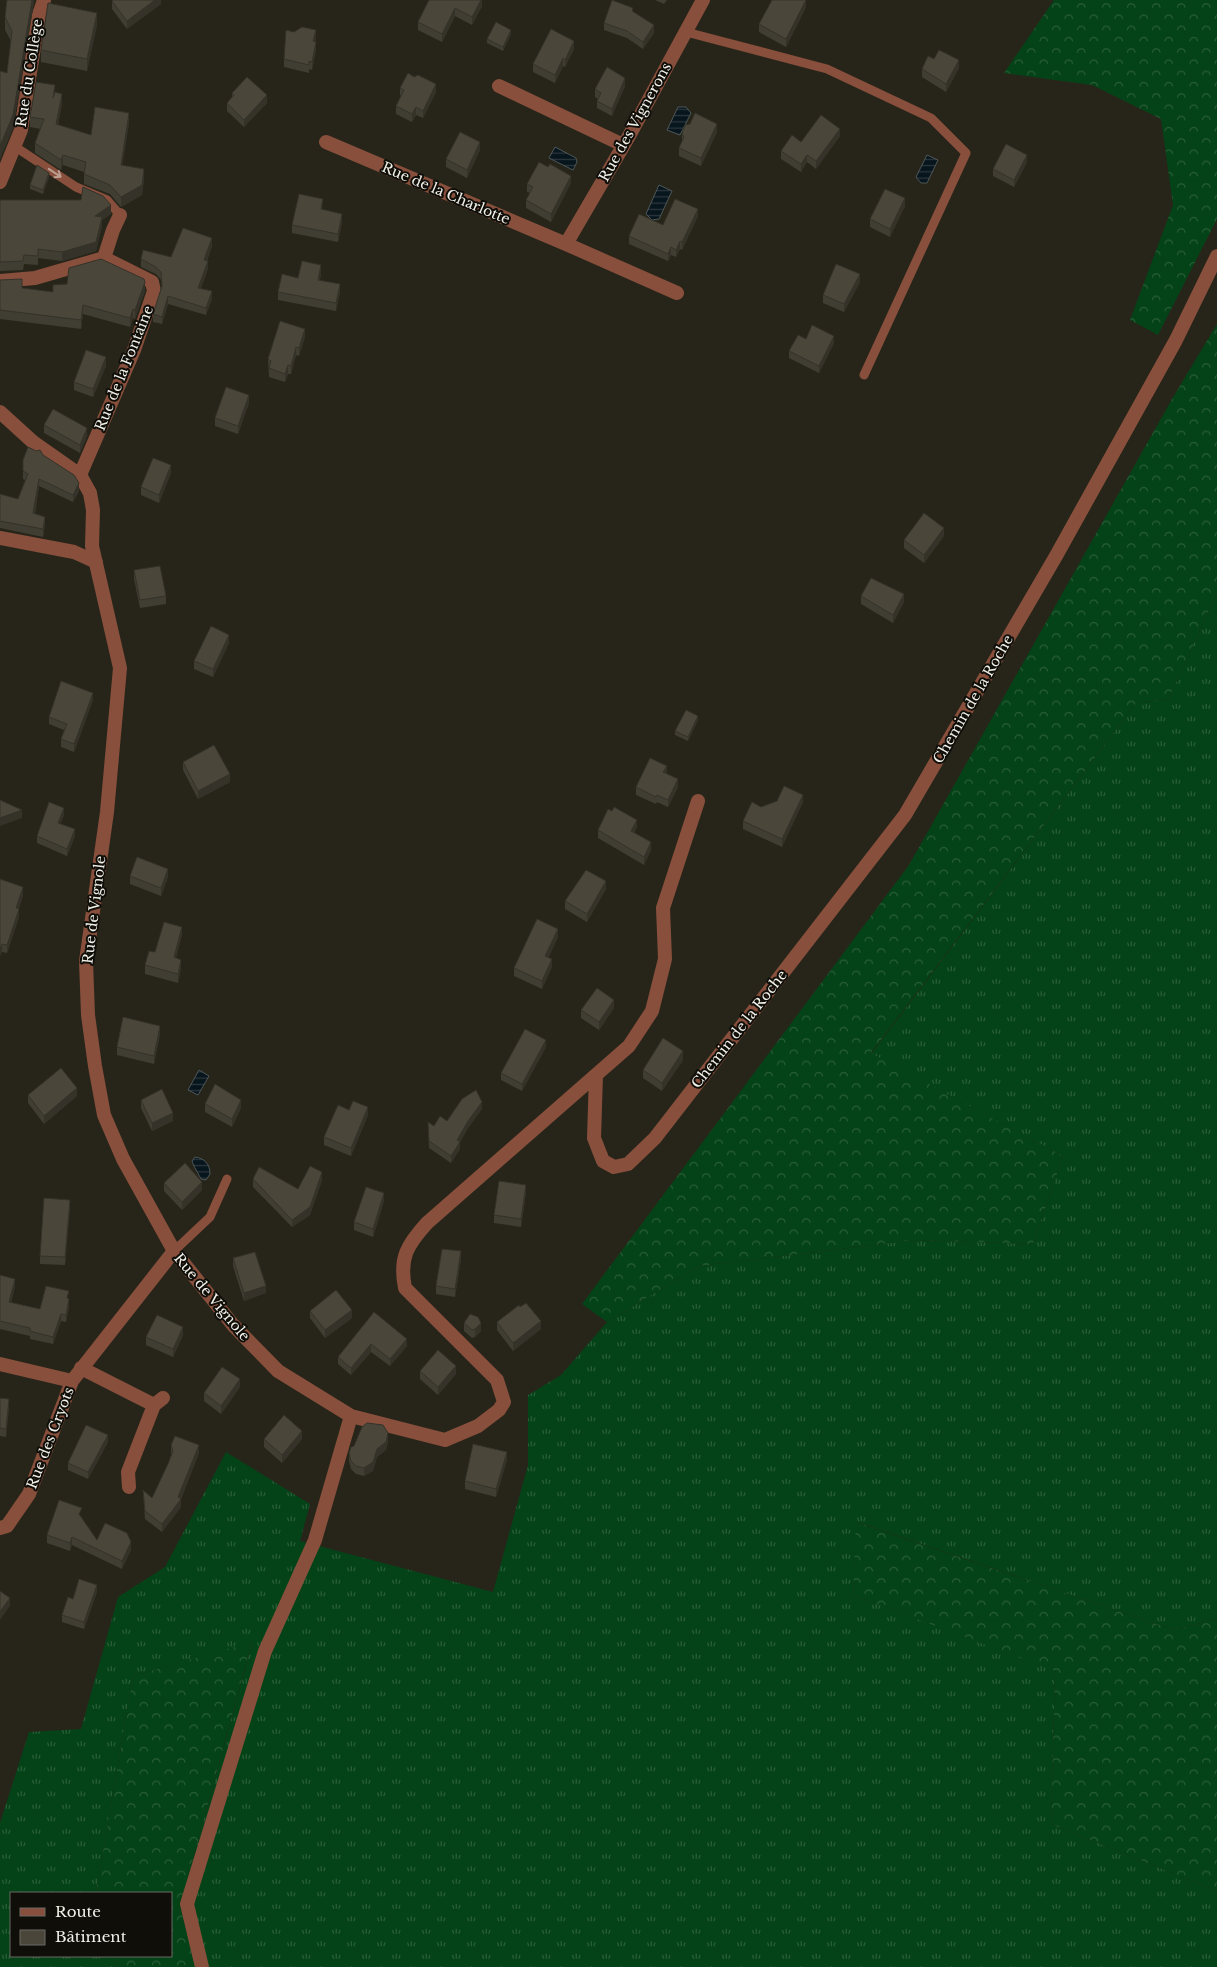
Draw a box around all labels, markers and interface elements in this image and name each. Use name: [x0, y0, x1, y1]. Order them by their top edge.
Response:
street label: Rue du Collège: [12, 18, 46, 128]
street label: Rue des Vignerons: [595, 59, 675, 185]
street label: Rue de la Charlotte: [379, 158, 513, 228]
one-way arrow: [48, 168, 62, 178]
street label: Rue de la Fontaine: [91, 303, 157, 433]
street label: Chemin de la Roche: [929, 632, 1017, 766]
street label: Rue de Vignole: [78, 855, 110, 965]
street label: Chemin de la Roche: [687, 966, 791, 1092]
street label: Rue de Vignole: [170, 1250, 254, 1344]
street label: Rue des Cryots: [22, 1385, 78, 1491]
legend: [10, 1892, 172, 1957]
text: Route: [55, 1902, 101, 1921]
text: Bâtiment: [55, 1927, 127, 1946]

